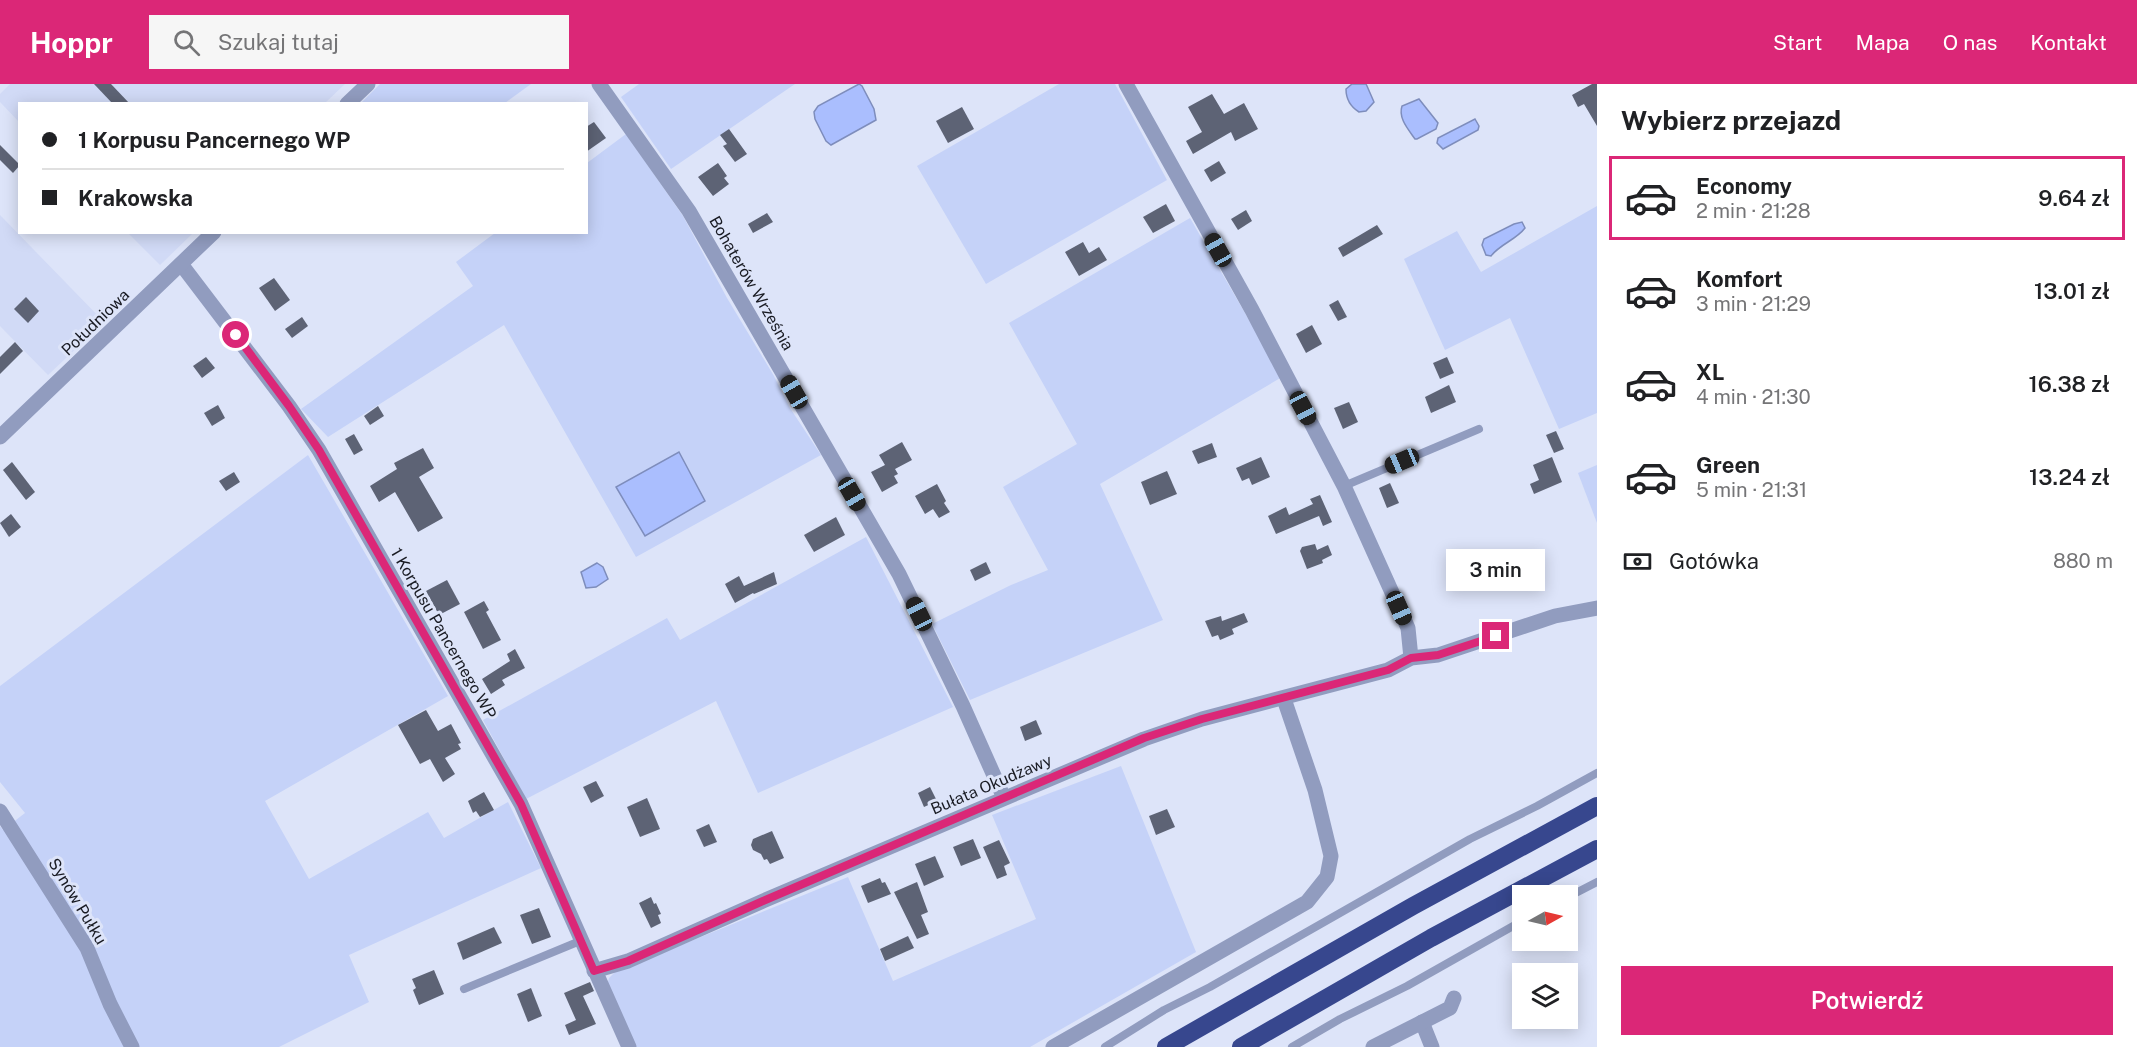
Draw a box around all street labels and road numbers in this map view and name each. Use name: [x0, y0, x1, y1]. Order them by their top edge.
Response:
street label: Bohaterów Września: [705, 213, 798, 354]
street label: Południowa: [58, 285, 133, 359]
street label: 1 Korpusu Pancernego WP: [387, 544, 500, 722]
street label: Bułata Okudżawy: [928, 750, 1055, 819]
street label: Synów Pułku: [44, 855, 111, 948]

